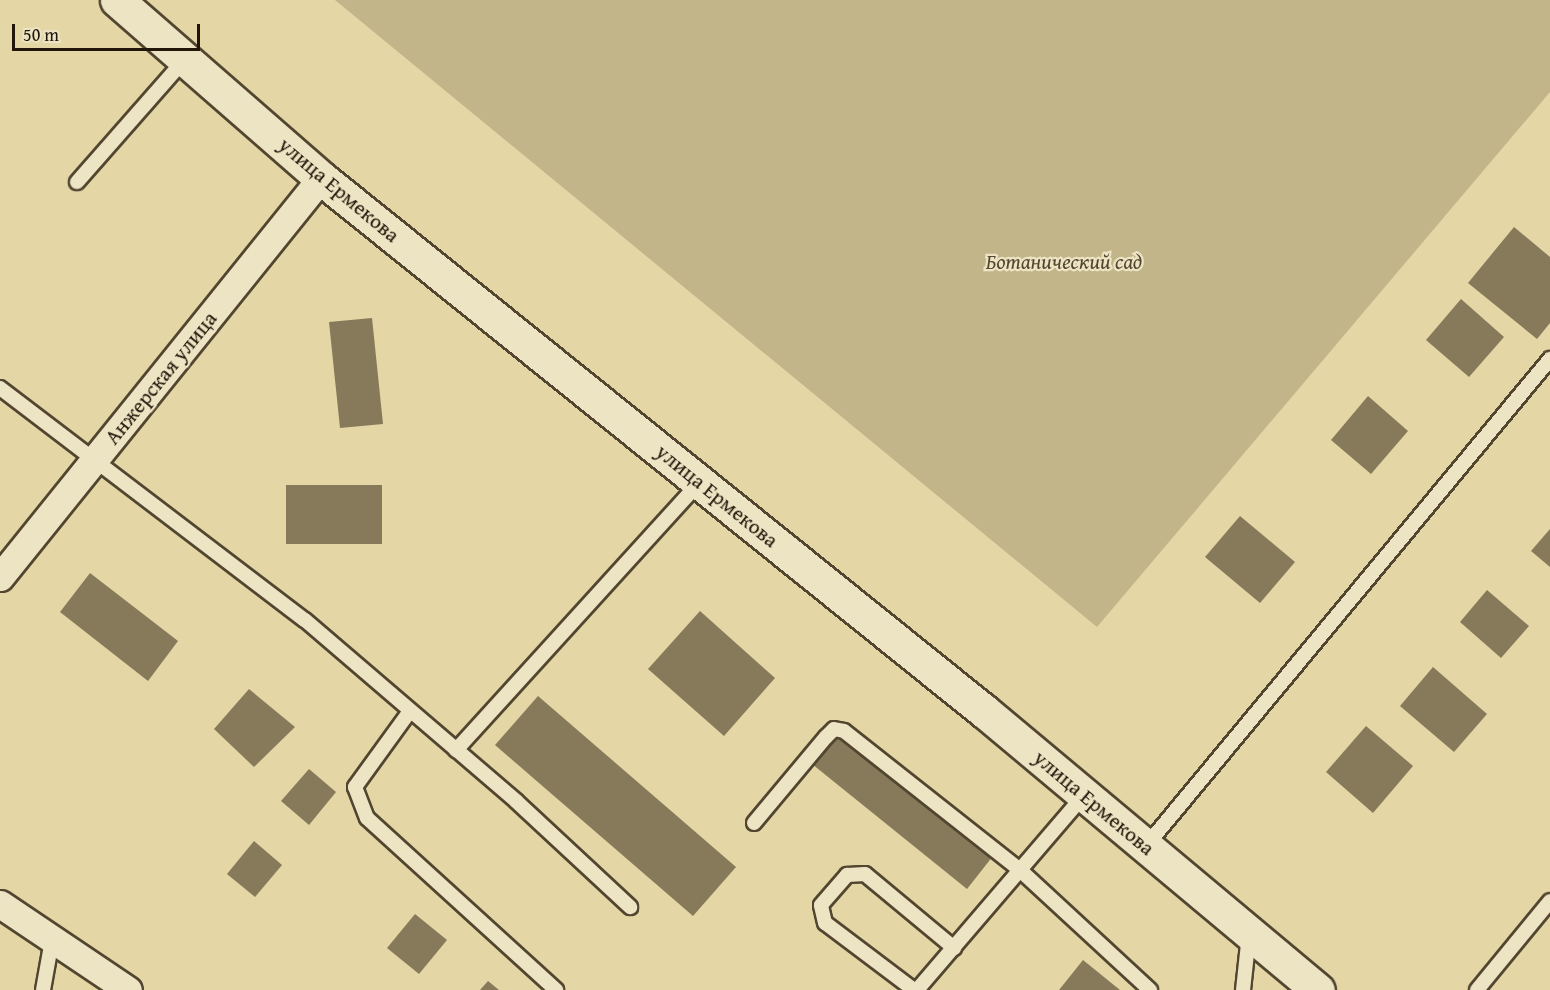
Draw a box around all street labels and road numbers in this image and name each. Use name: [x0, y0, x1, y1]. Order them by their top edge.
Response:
street label: улица Ермекова: [273, 132, 405, 248]
street label: Анжерская улица: [100, 306, 222, 450]
street label: улица Ермекова: [651, 439, 783, 553]
street label: улица Ермекова: [1028, 745, 1160, 861]

